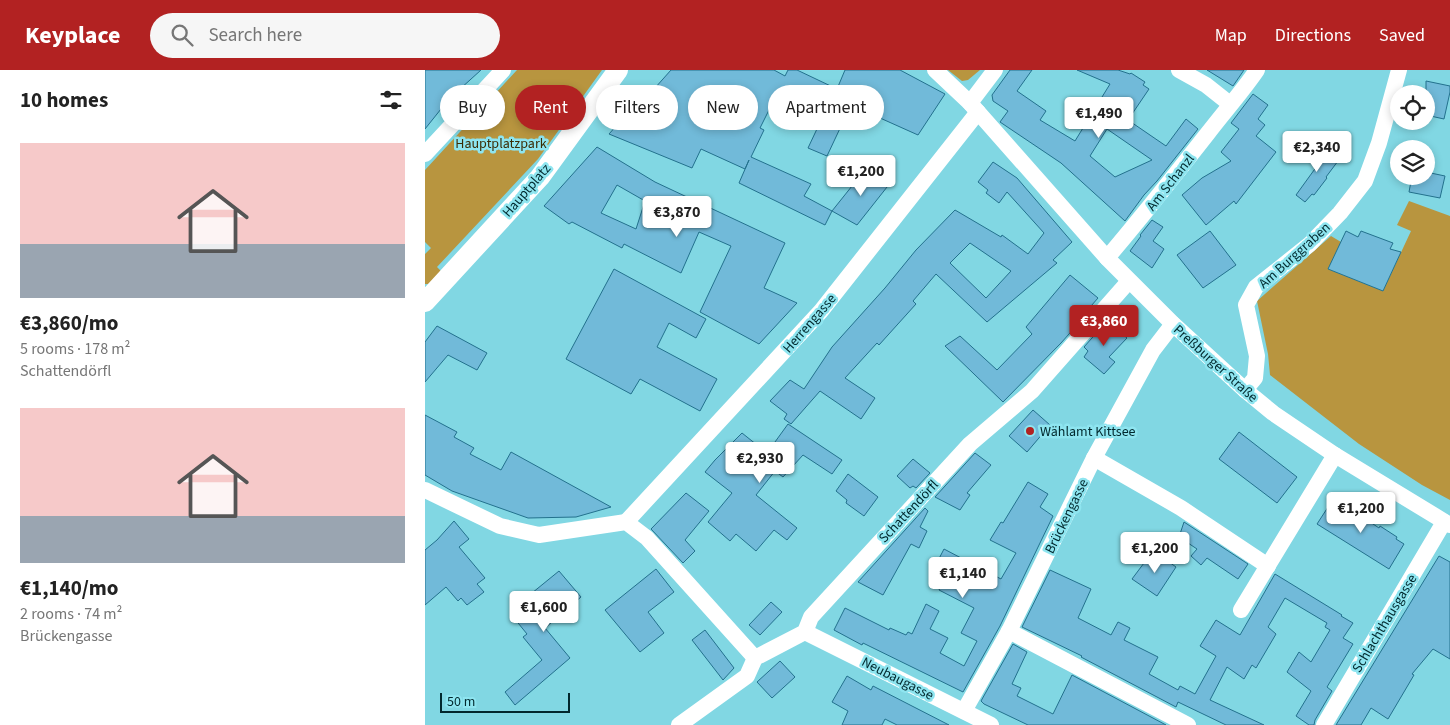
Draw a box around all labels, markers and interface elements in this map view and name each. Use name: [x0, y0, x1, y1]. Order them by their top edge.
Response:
search box: [150, 13, 500, 58]
text: Keyplace: [25, 18, 120, 53]
icon: search: [168, 21, 196, 49]
text: Search here: [208, 22, 302, 49]
text: Map: [1215, 23, 1247, 48]
text: Directions: [1275, 23, 1351, 48]
text: Saved: [1379, 23, 1425, 48]
text: 10 homes: [20, 85, 108, 115]
chip: Buy: [440, 85, 505, 130]
chip: Rent: [515, 85, 586, 130]
chip: Filters: [596, 85, 678, 130]
chip: New: [688, 85, 758, 130]
chip: Apartment: [768, 85, 884, 130]
map controls: [1390, 85, 1435, 185]
button: locate: [1390, 85, 1435, 130]
icon: filters: [377, 86, 405, 114]
pin: €1,490: [1058, 97, 1140, 139]
text: €1,490: [1075, 102, 1123, 124]
pin: €2,340: [1276, 131, 1358, 173]
park label: Hauptplatzpark: [455, 134, 547, 154]
text: €2,340: [1293, 136, 1341, 158]
button: layers: [1390, 140, 1435, 185]
street label: Am Schanzl: [1142, 149, 1200, 215]
pin: €1,200: [820, 154, 902, 197]
street label: Hauptplatz: [498, 160, 556, 222]
text: €1,200: [837, 160, 885, 182]
icon: home: [168, 176, 258, 266]
pin: €3,870: [636, 196, 718, 238]
text: €3,870: [653, 201, 701, 223]
street label: Am Burggraben: [1254, 218, 1335, 293]
street label: Herrengasse: [778, 290, 841, 358]
pin: €3,860: [1063, 304, 1145, 347]
text: €3,860/mo: [20, 308, 119, 338]
text: €3,860: [1080, 310, 1128, 332]
street label: Preßburger Straße: [1169, 320, 1262, 407]
text: 5 rooms · 178 m²: [20, 338, 130, 360]
text: Schattendörfl: [20, 360, 111, 382]
place label: Wählamt Kittsee: [1040, 422, 1136, 442]
marker: Wählamt Kittsee: [1024, 425, 1036, 437]
icon: home: [168, 441, 258, 531]
pin: €2,930: [719, 442, 801, 484]
text: €2,930: [736, 447, 784, 469]
street label: Schattendörfl: [874, 475, 944, 548]
street label: Brückengasse: [1040, 476, 1094, 557]
pin: €1,200: [1320, 492, 1402, 534]
text: €1,200: [1337, 497, 1385, 519]
pin: €1,200: [1114, 532, 1196, 574]
text: €1,200: [1131, 537, 1179, 559]
pin: €1,140: [922, 556, 1004, 599]
text: €1,140: [939, 562, 987, 584]
street label: Schlachthausgasse: [1348, 571, 1422, 676]
text: €1,140/mo: [20, 573, 119, 603]
pin: €1,600: [503, 590, 585, 633]
text: €1,600: [520, 596, 568, 618]
text: 2 rooms · 74 m²: [20, 603, 122, 625]
text: Brückengasse: [20, 625, 113, 647]
street label: Neubaugasse: [858, 652, 937, 706]
scale bar: [440, 690, 570, 713]
text: 50 m: [447, 692, 475, 712]

